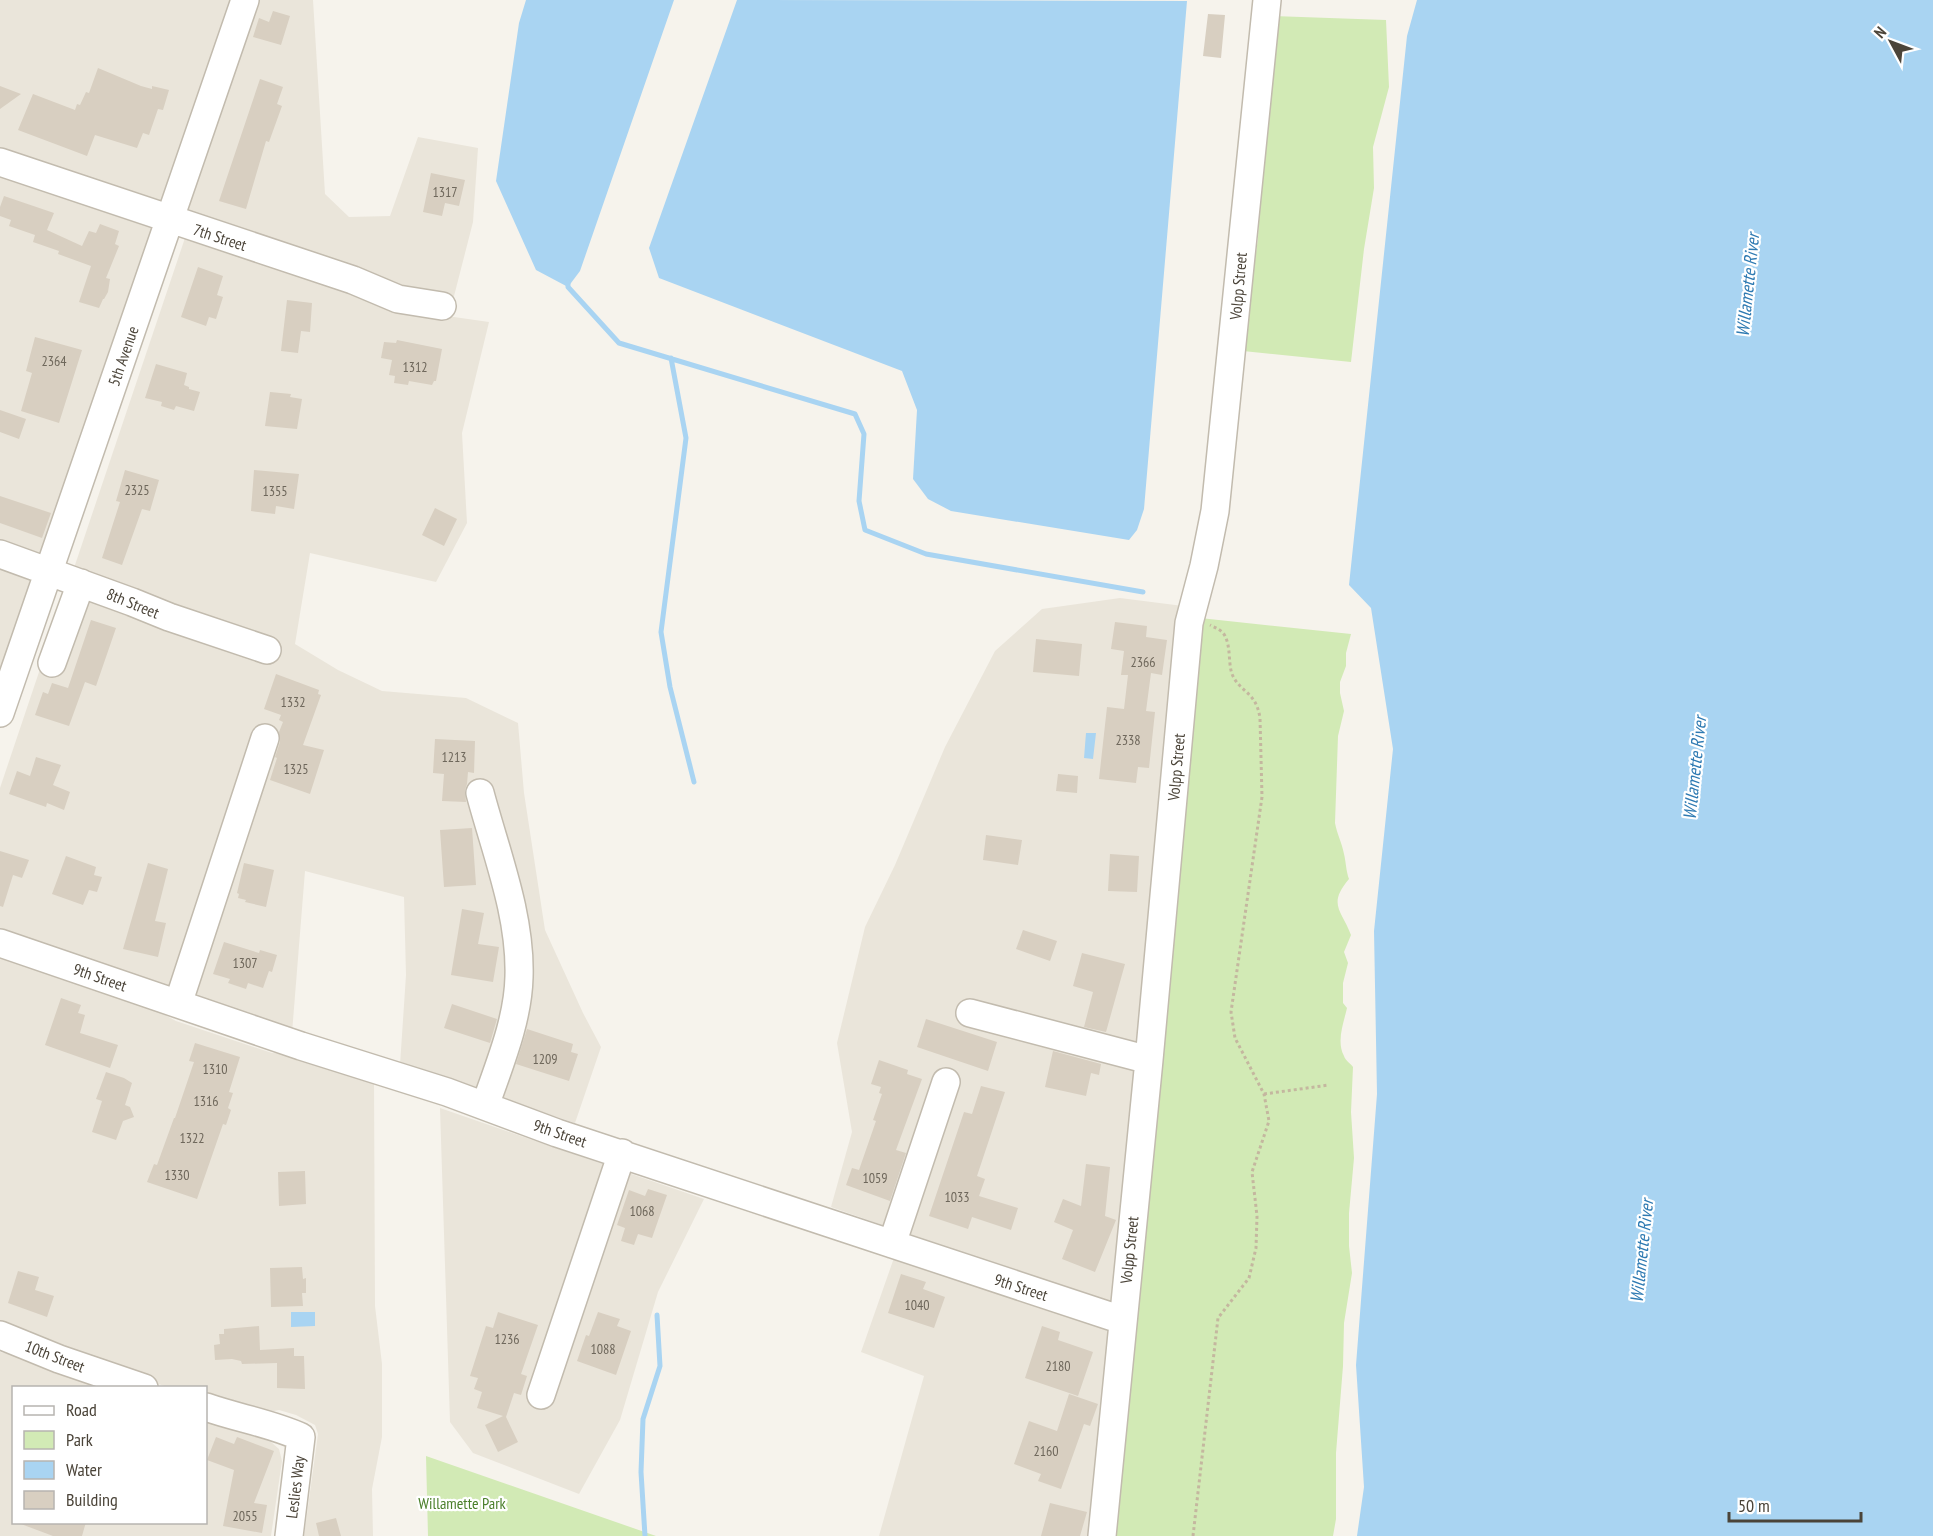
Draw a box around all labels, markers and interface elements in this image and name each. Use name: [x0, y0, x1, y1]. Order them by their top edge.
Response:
north arrow: [1861, 12, 1921, 72]
text: N: [1869, 22, 1890, 42]
house number: 1317: [432, 183, 458, 201]
street label: 7th Street: [191, 219, 250, 255]
water label: Willamette River: [1731, 229, 1765, 338]
street label: Volpp Street: [1225, 251, 1251, 322]
street label: 5th Avenue: [103, 323, 143, 389]
house number: 2364: [41, 352, 67, 370]
house number: 1312: [402, 358, 428, 376]
house number: 2325: [124, 481, 150, 499]
house number: 1355: [262, 482, 288, 500]
street label: 8th Street: [104, 583, 163, 623]
house number: 2366: [1130, 653, 1156, 671]
house number: 1332: [280, 693, 306, 711]
water label: Willamette River: [1678, 712, 1712, 821]
house number: 2338: [1115, 731, 1141, 749]
street label: Volpp Street: [1163, 732, 1189, 803]
house number: 1213: [441, 748, 467, 766]
house number: 1325: [283, 760, 309, 778]
house number: 1307: [232, 954, 258, 972]
street label: 9th Street: [71, 959, 130, 996]
house number: 1209: [532, 1050, 558, 1068]
house number: 1310: [202, 1060, 228, 1078]
house number: 1316: [193, 1092, 219, 1110]
street label: 9th Street: [531, 1115, 590, 1152]
house number: 1322: [179, 1129, 205, 1147]
house number: 1330: [164, 1166, 190, 1184]
house number: 1059: [862, 1169, 888, 1187]
house number: 1033: [944, 1188, 970, 1206]
water label: Willamette River: [1625, 1195, 1659, 1304]
house number: 1068: [629, 1202, 655, 1220]
street label: Volpp Street: [1115, 1215, 1143, 1286]
street label: 9th Street: [992, 1269, 1051, 1305]
house number: 1040: [904, 1296, 930, 1314]
house number: 1236: [494, 1330, 520, 1348]
street label: 10th Street: [22, 1335, 88, 1377]
house number: 1088: [590, 1340, 616, 1358]
house number: 2180: [1045, 1357, 1071, 1375]
legend: [12, 1386, 207, 1524]
text: Road: [66, 1398, 97, 1421]
text: Park: [66, 1428, 93, 1451]
house number: 2160: [1033, 1442, 1059, 1460]
street label: Leslies Way: [281, 1455, 309, 1519]
text: Water: [66, 1458, 102, 1481]
scale bar: [1729, 1485, 1861, 1523]
text: Building: [66, 1488, 118, 1511]
park label: Willamette Park: [418, 1493, 507, 1513]
text: 50 m: [1738, 1494, 1770, 1517]
house number: 2055: [232, 1507, 258, 1525]

